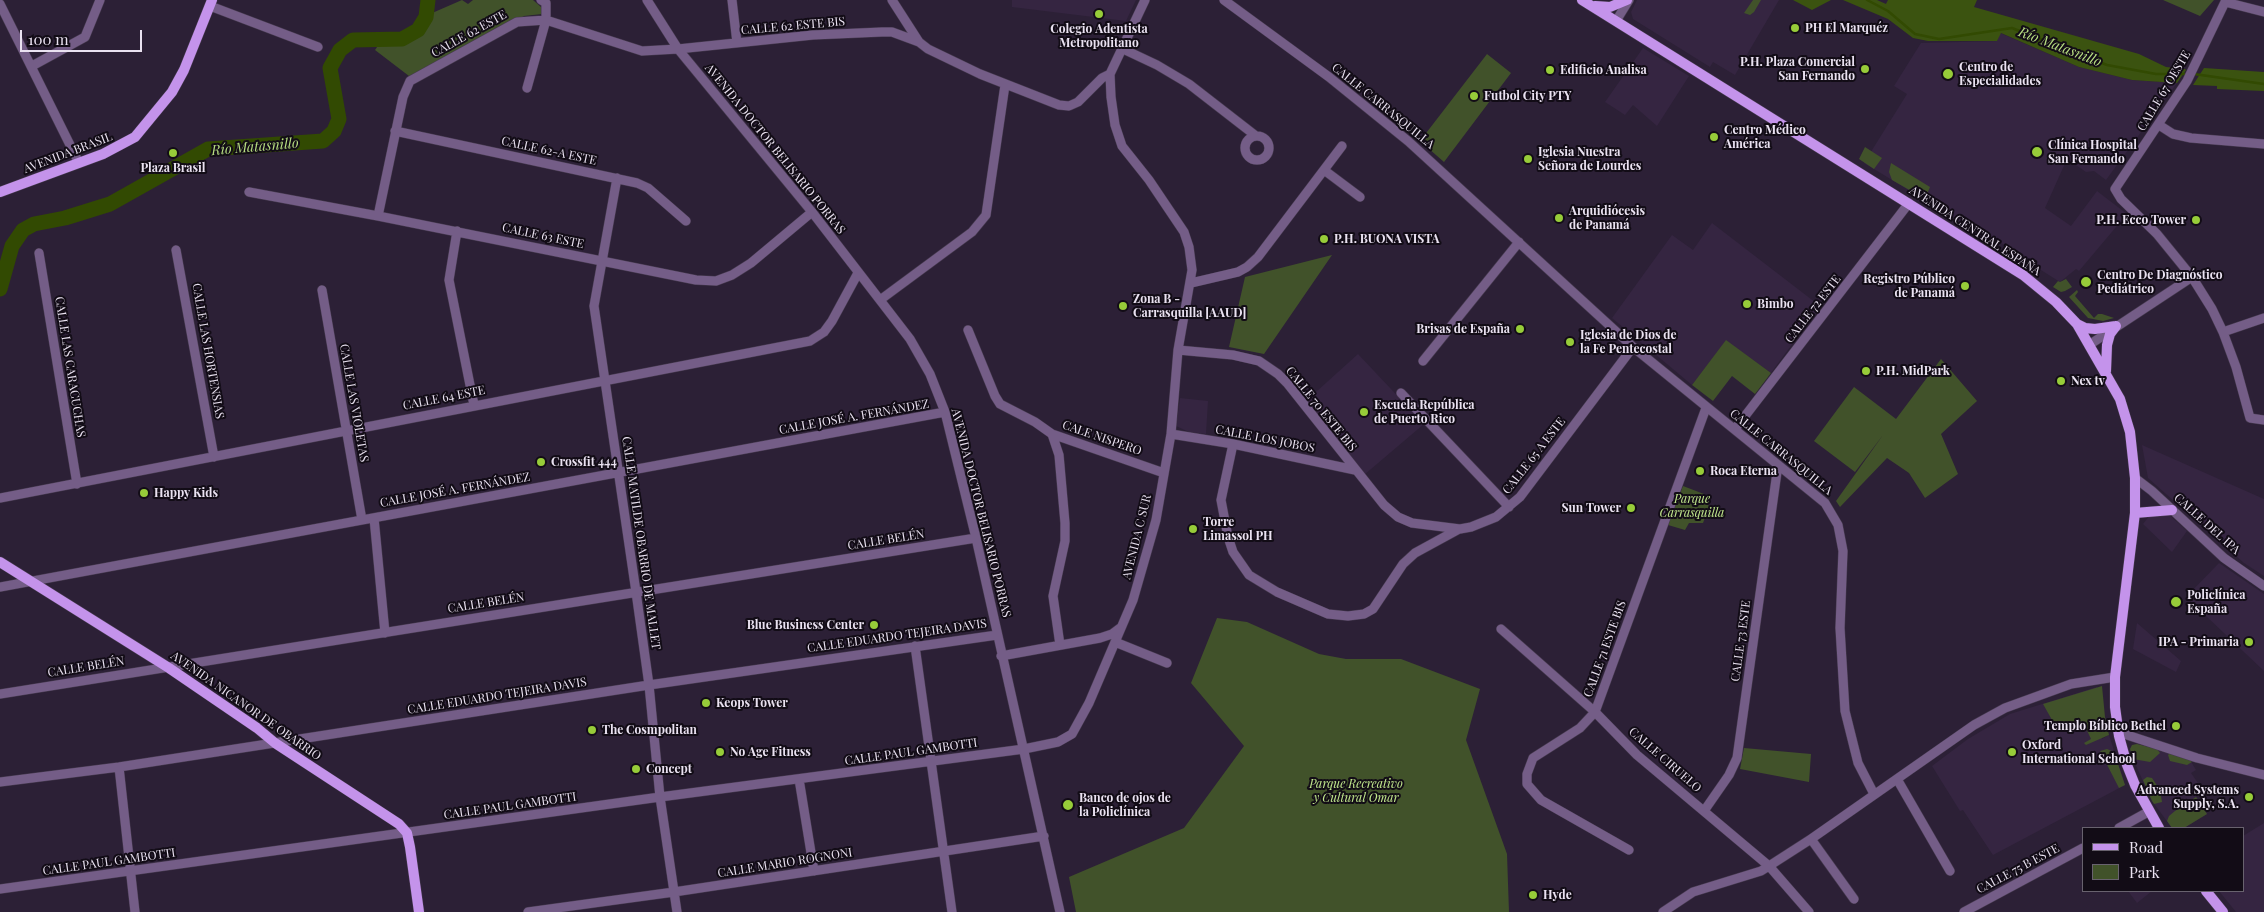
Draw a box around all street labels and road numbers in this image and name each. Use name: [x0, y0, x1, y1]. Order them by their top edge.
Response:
street label: CALLE 62 ESTE: [429, 7, 509, 61]
street label: CALLE 62 ESTE BIS: [740, 14, 846, 38]
street label: CALLE 67 OESTE: [2134, 48, 2194, 134]
street label: CALLE CARRASQUILLA: [1329, 60, 1437, 152]
street label: AVENIDA DOCTOR BELISARIO PORRAS: [702, 61, 848, 237]
street label: AVENIDA BRASIL: [22, 129, 114, 177]
street label: CALLE 62-A ESTE: [500, 134, 598, 168]
street label: AVENIDA CENTRAL ESPAÑA: [1907, 183, 2043, 279]
street label: CALLE 63 ESTE: [501, 220, 585, 252]
street label: CALLE 72 ESTE: [1782, 272, 1844, 346]
street label: CALLE LAS HORTENSIAS: [189, 282, 227, 420]
street label: CALLE LAS CARACUCHAS: [52, 295, 88, 439]
street label: CALLE LAS VIOLETAS: [337, 343, 371, 463]
street label: CALLE 70 ESTE BIS: [1283, 364, 1359, 454]
street label: CALLE 64 ESTE: [402, 383, 486, 413]
street label: CALLE JOSÉ A. FERNÁNDEZ: [778, 397, 930, 437]
street label: CALLE CARRASQUILLA: [1727, 406, 1835, 498]
street label: AVENIDA DOCTOR BELISARIO PORRAS: [948, 407, 1014, 619]
street label: CALLE 65 A ESTE: [1500, 415, 1568, 497]
street label: CALE NISPERO: [1060, 418, 1144, 458]
street label: CALLE LOS JOBOS: [1214, 422, 1316, 456]
street label: CALLE MATILDE OBARRIO DE MALLET: [619, 435, 663, 651]
street label: CALLE JOSÉ A. FERNÁNDEZ: [379, 470, 531, 510]
street label: CALLE DEL IPA: [2171, 491, 2243, 557]
street label: AVENIDA C SUR: [1119, 493, 1155, 581]
street label: CALLE BELÉN: [847, 527, 925, 553]
street label: CALLE BELÉN: [447, 590, 525, 616]
street label: CALLE 71 ESTE BIS: [1581, 599, 1629, 699]
street label: CALLE 73 ESTE: [1728, 599, 1754, 683]
street label: CALLE EDUARDO TEJEIRA DAVIS: [806, 616, 988, 656]
street label: AVENIDA NICANOR DE OBARRIO: [168, 648, 324, 764]
street label: CALLE BELÉN: [47, 654, 125, 680]
street label: CALLE EDUARDO TEJEIRA DAVIS: [406, 675, 588, 717]
street label: CALLE CIRUELO: [1626, 725, 1704, 795]
street label: CALLE PAUL GAMBOTTI: [844, 736, 978, 768]
street label: CALLE PAUL GAMBOTTI: [443, 790, 577, 822]
street label: CALLE 75 B ESTE: [1974, 841, 2062, 897]
street label: CALLE MARIO ROGNONI: [717, 845, 853, 881]
street label: CALLE PAUL GAMBOTTI: [42, 846, 176, 878]

